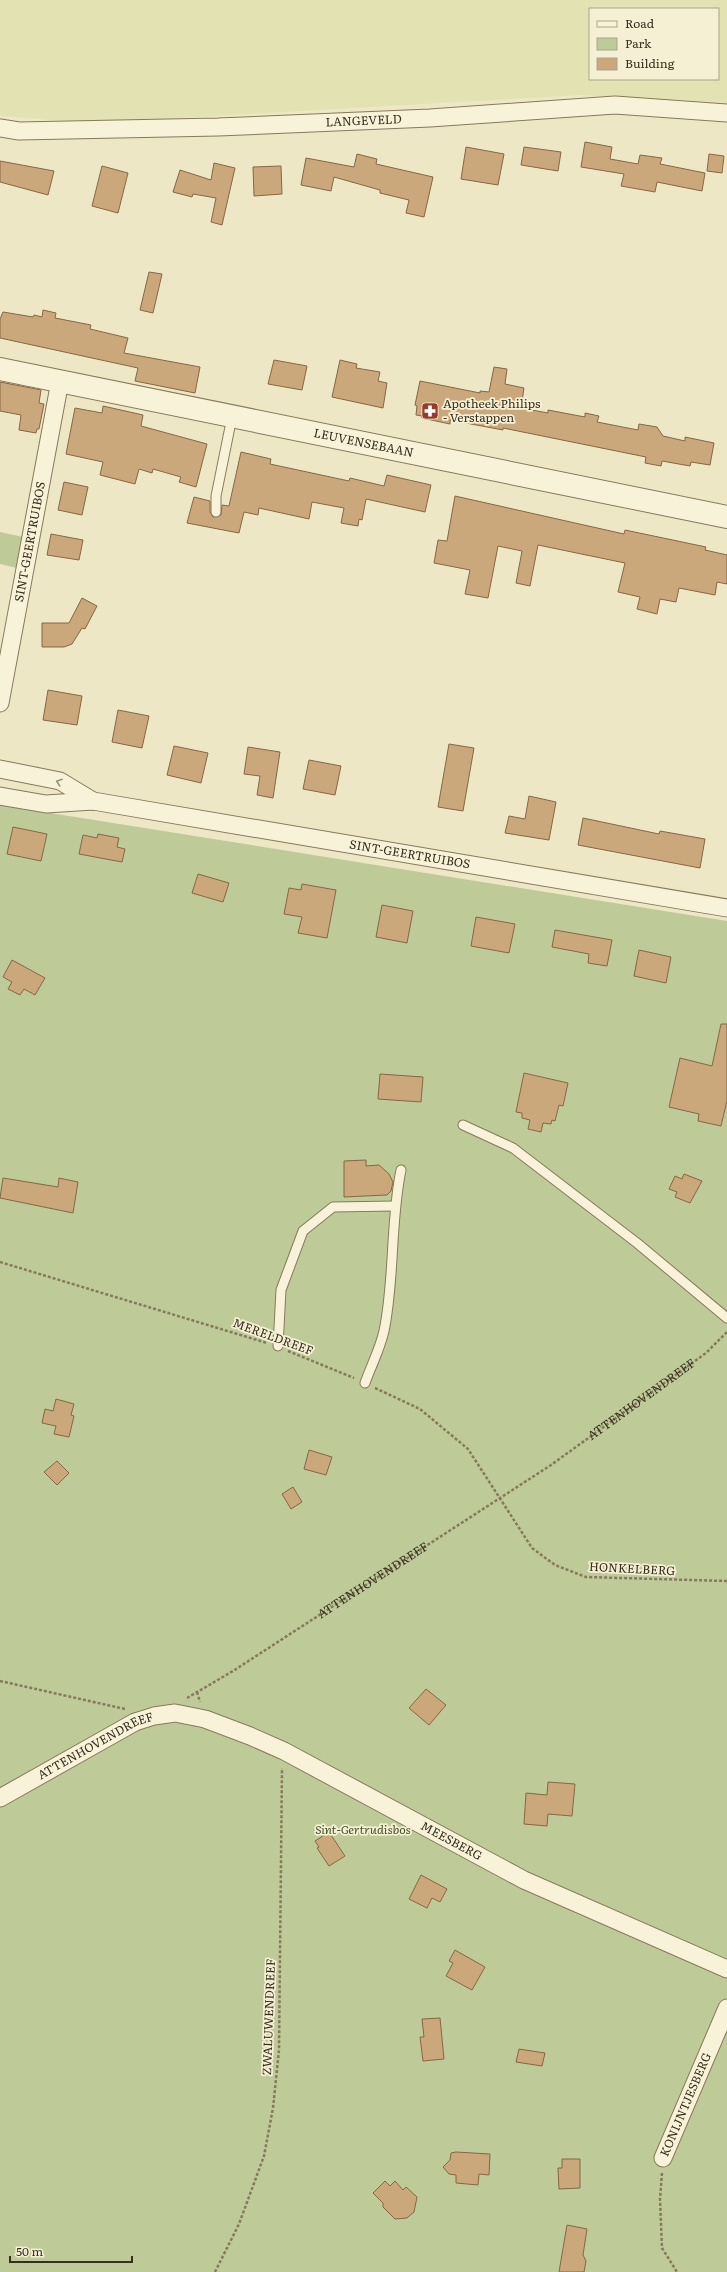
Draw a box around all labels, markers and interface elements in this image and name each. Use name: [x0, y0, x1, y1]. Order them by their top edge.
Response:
legend: [589, 8, 719, 80]
text: Road: [625, 14, 655, 32]
text: Park: [625, 34, 652, 52]
text: Building: [625, 54, 675, 72]
street label: LANGEVELD: [325, 109, 402, 130]
place label: Apotheek Philips - Verstappen: [443, 394, 541, 426]
pharmacy icon: Apotheek Philips - Verstappen: [420, 401, 440, 421]
street label: LEUVENSEBAAN: [312, 423, 415, 461]
street label: SINT-GEERTRUIBOS: [9, 480, 49, 603]
one-way arrow: [55, 778, 62, 787]
street label: SINT-GEERTRUIBOS: [348, 834, 472, 873]
street label: MERELDREEF: [231, 1313, 316, 1359]
street label: ATTENHOVENDREEF: [583, 1354, 699, 1444]
street label: ATTENHOVENDREEF: [313, 1537, 431, 1622]
street label: HONKELBERG: [588, 1557, 676, 1579]
street label: ATTENHOVENDREEF: [34, 1707, 155, 1783]
street label: MEESBERG: [418, 1816, 486, 1864]
park label: Sint-Gertrudisbos: [315, 1820, 411, 1838]
street label: ZWALUWENDREEF: [257, 1958, 279, 2076]
street label: KONIJNTJESBERG: [655, 2049, 715, 2159]
scale bar: [10, 2238, 132, 2264]
text: 50 m: [16, 2242, 43, 2260]

